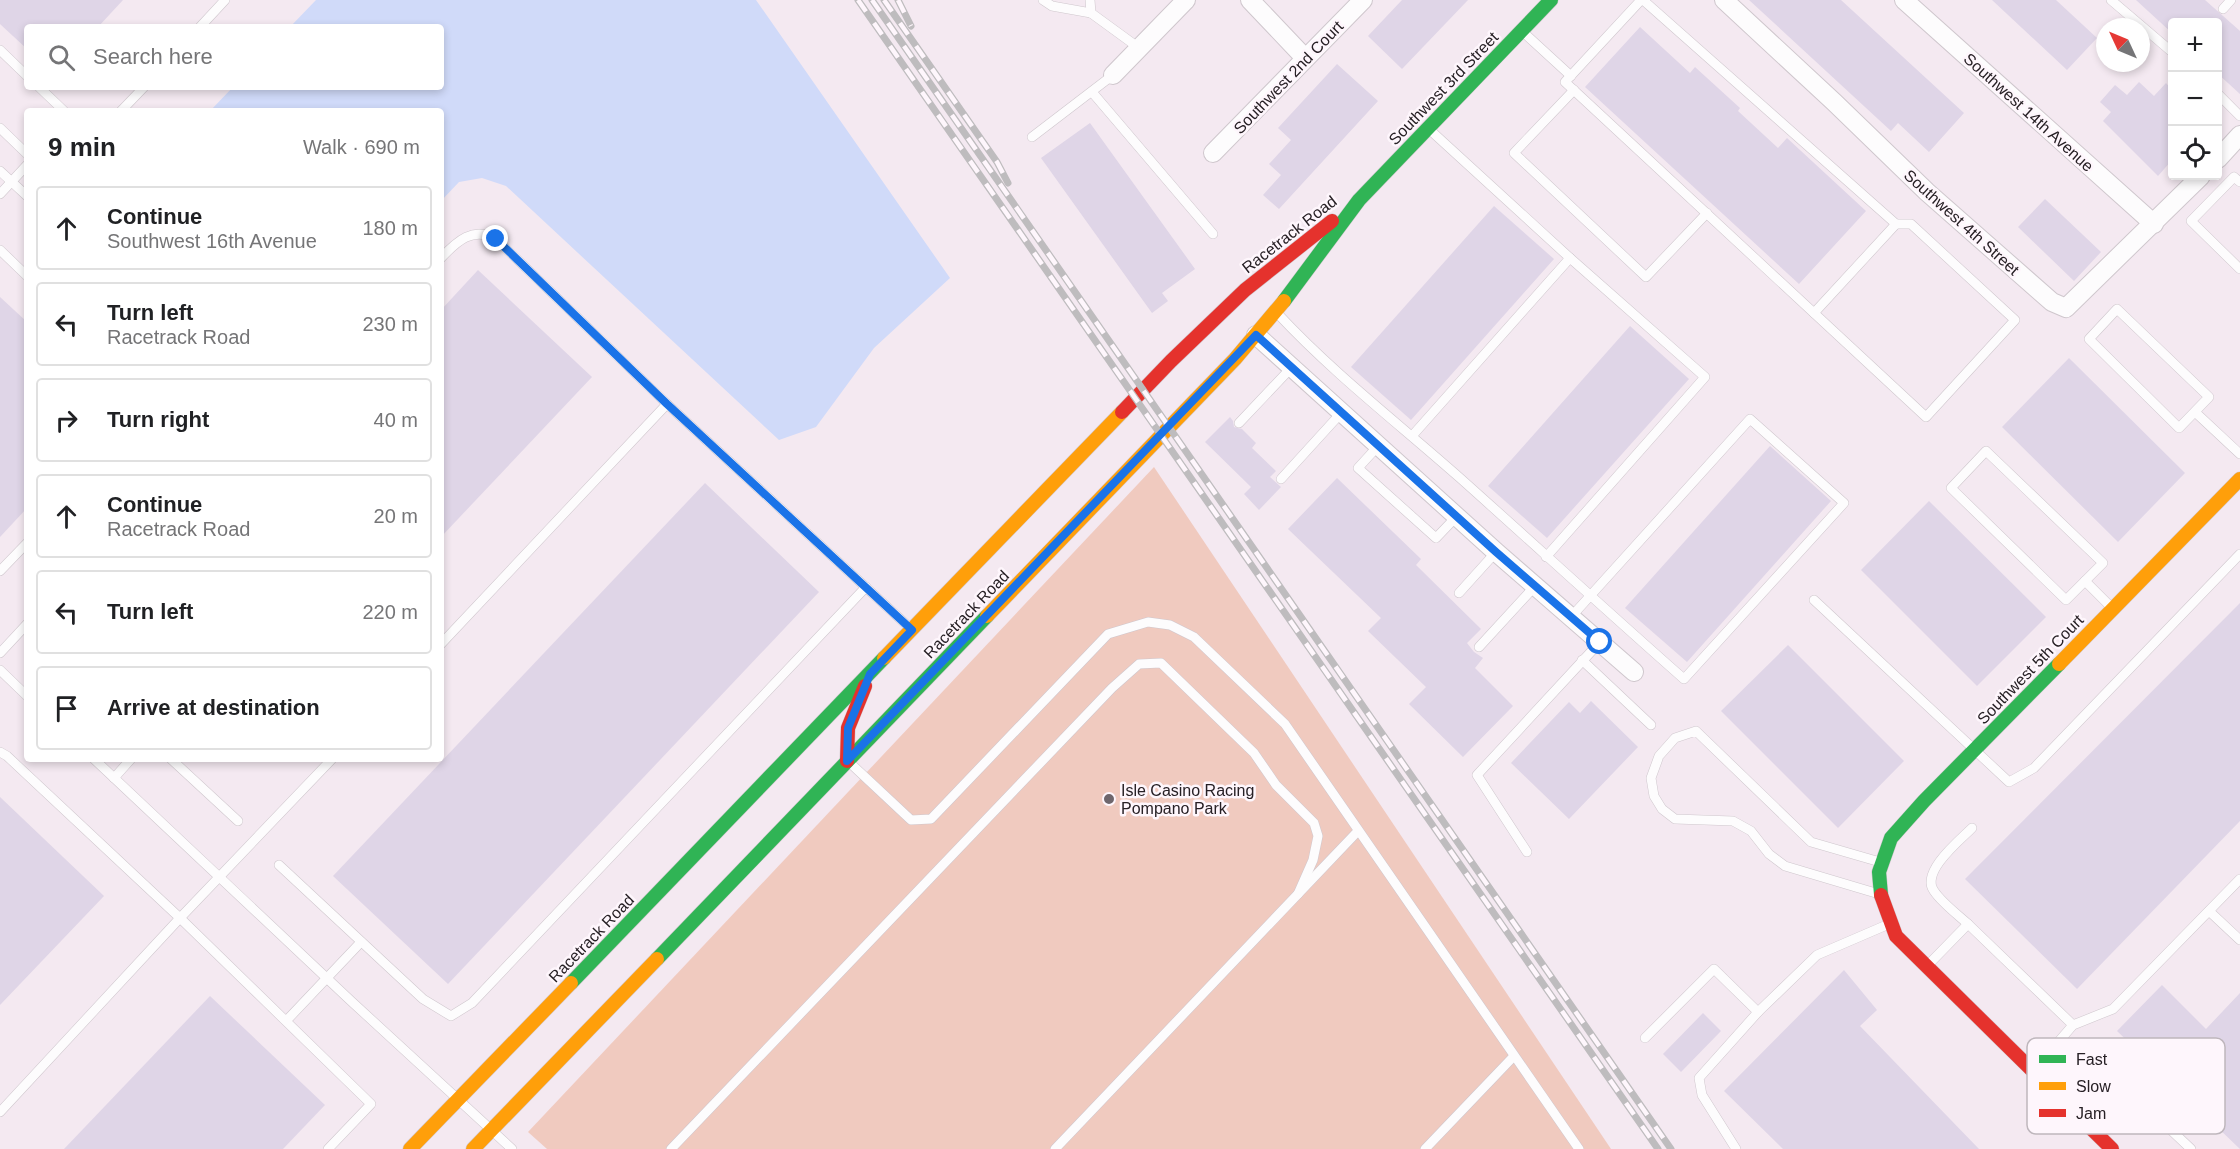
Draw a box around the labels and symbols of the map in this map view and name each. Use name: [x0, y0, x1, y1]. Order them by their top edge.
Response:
street label: Southwest 2nd Court: [1230, 17, 1347, 137]
north arrow: [2096, 18, 2150, 72]
street label: Southwest 3rd Street: [1385, 28, 1502, 148]
street label: Southwest 14th Avenue: [1961, 50, 2097, 175]
street label: Southwest 4th Street: [1901, 166, 2023, 279]
street label: Racetrack Road: [1239, 192, 1340, 276]
route end: [482, 225, 508, 251]
street label: Racetrack Road: [920, 567, 1012, 662]
street label: Southwest 5th Court: [1974, 611, 2087, 727]
route start: [1586, 628, 1612, 654]
place label: Isle Casino Racing Pompano Park: [1121, 782, 1254, 817]
marker: Isle Casino Racing Pompano Park: [1102, 792, 1116, 806]
street label: Racetrack Road: [545, 891, 637, 986]
legend: [2027, 1038, 2225, 1134]
text: Fast: [2076, 1051, 2108, 1068]
text: Slow: [2076, 1078, 2111, 1095]
text: Jam: [2076, 1105, 2106, 1122]

